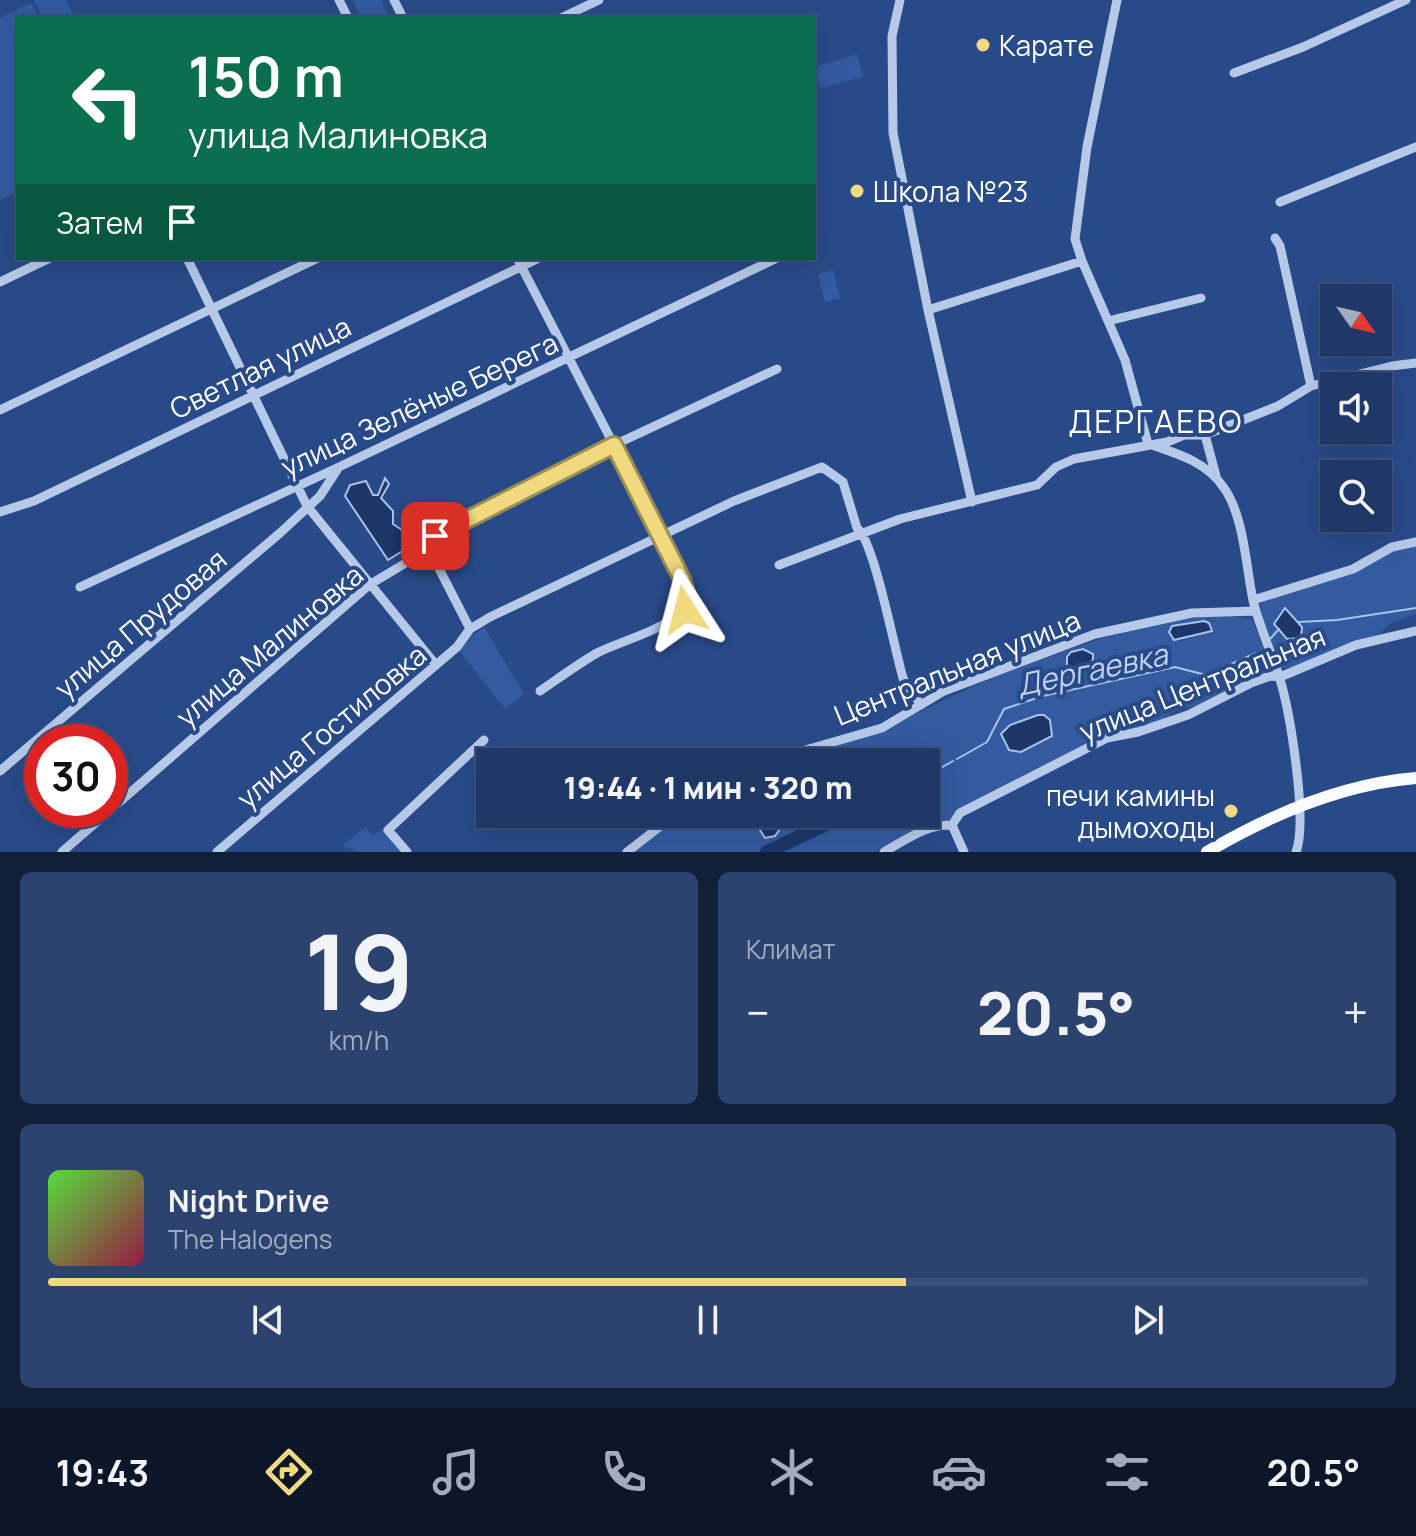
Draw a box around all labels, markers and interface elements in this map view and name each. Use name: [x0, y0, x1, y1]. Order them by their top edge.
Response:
place label: Карате: [999, 26, 1094, 64]
marker: Карате: [974, 36, 992, 54]
text: 150 m: [188, 37, 344, 114]
icon: left: [56, 48, 160, 152]
text: улица Малиновка: [188, 110, 488, 159]
place label: Школа №23: [873, 172, 1028, 210]
marker: Школа №23: [848, 182, 866, 200]
icon: arrive: [160, 200, 204, 244]
text: Затем: [56, 202, 144, 243]
north arrow: [1320, 284, 1392, 356]
map controls: [1320, 284, 1392, 532]
street label: Светлая улица: [163, 307, 357, 427]
street label: улица Зелёные Берега: [274, 323, 564, 485]
button: sound: [1320, 372, 1392, 444]
district label: ДЕРГАЕВО: [1069, 399, 1243, 443]
button: search: [1320, 460, 1392, 532]
pin: [401, 502, 469, 570]
icon: arrive: [413, 514, 457, 558]
street label: улица Прудовая: [46, 540, 234, 706]
street label: улица Малиновка: [167, 555, 371, 735]
position arrow: [643, 568, 727, 652]
street label: Центральная улица: [828, 600, 1086, 734]
street label: улица Центральная: [1073, 616, 1331, 750]
water label: Дергаевка: [1013, 633, 1172, 705]
street label: улица Гостиловка: [228, 636, 434, 816]
speed limit sign: 30: [24, 724, 128, 828]
text: 19:44 · 1 мин · 320 m: [564, 767, 852, 808]
place label: печи камины дымоходы: [1046, 776, 1215, 846]
marker: печи камины дымоходы: [1222, 802, 1240, 820]
text: 19: [304, 899, 414, 1041]
text: Климат: [746, 931, 836, 967]
text: 20.5°: [977, 971, 1135, 1053]
text: −: [746, 982, 770, 1042]
text: +: [1343, 982, 1368, 1042]
text: km/h: [329, 1022, 389, 1058]
text: Night Drive: [168, 1180, 330, 1221]
text: The Halogens: [168, 1221, 332, 1257]
icon: previous: [246, 1298, 290, 1342]
icon: pause: [686, 1298, 730, 1342]
icon: next: [1126, 1298, 1170, 1342]
icon: directions: [261, 1444, 317, 1500]
icon: music: [428, 1444, 484, 1500]
icon: phone: [596, 1444, 652, 1500]
icon: climate: [764, 1444, 820, 1500]
icon: car: [931, 1444, 987, 1500]
icon: filters: [1099, 1444, 1155, 1500]
text: 19:43: [56, 1448, 149, 1497]
text: 20.5°: [1267, 1448, 1360, 1497]

